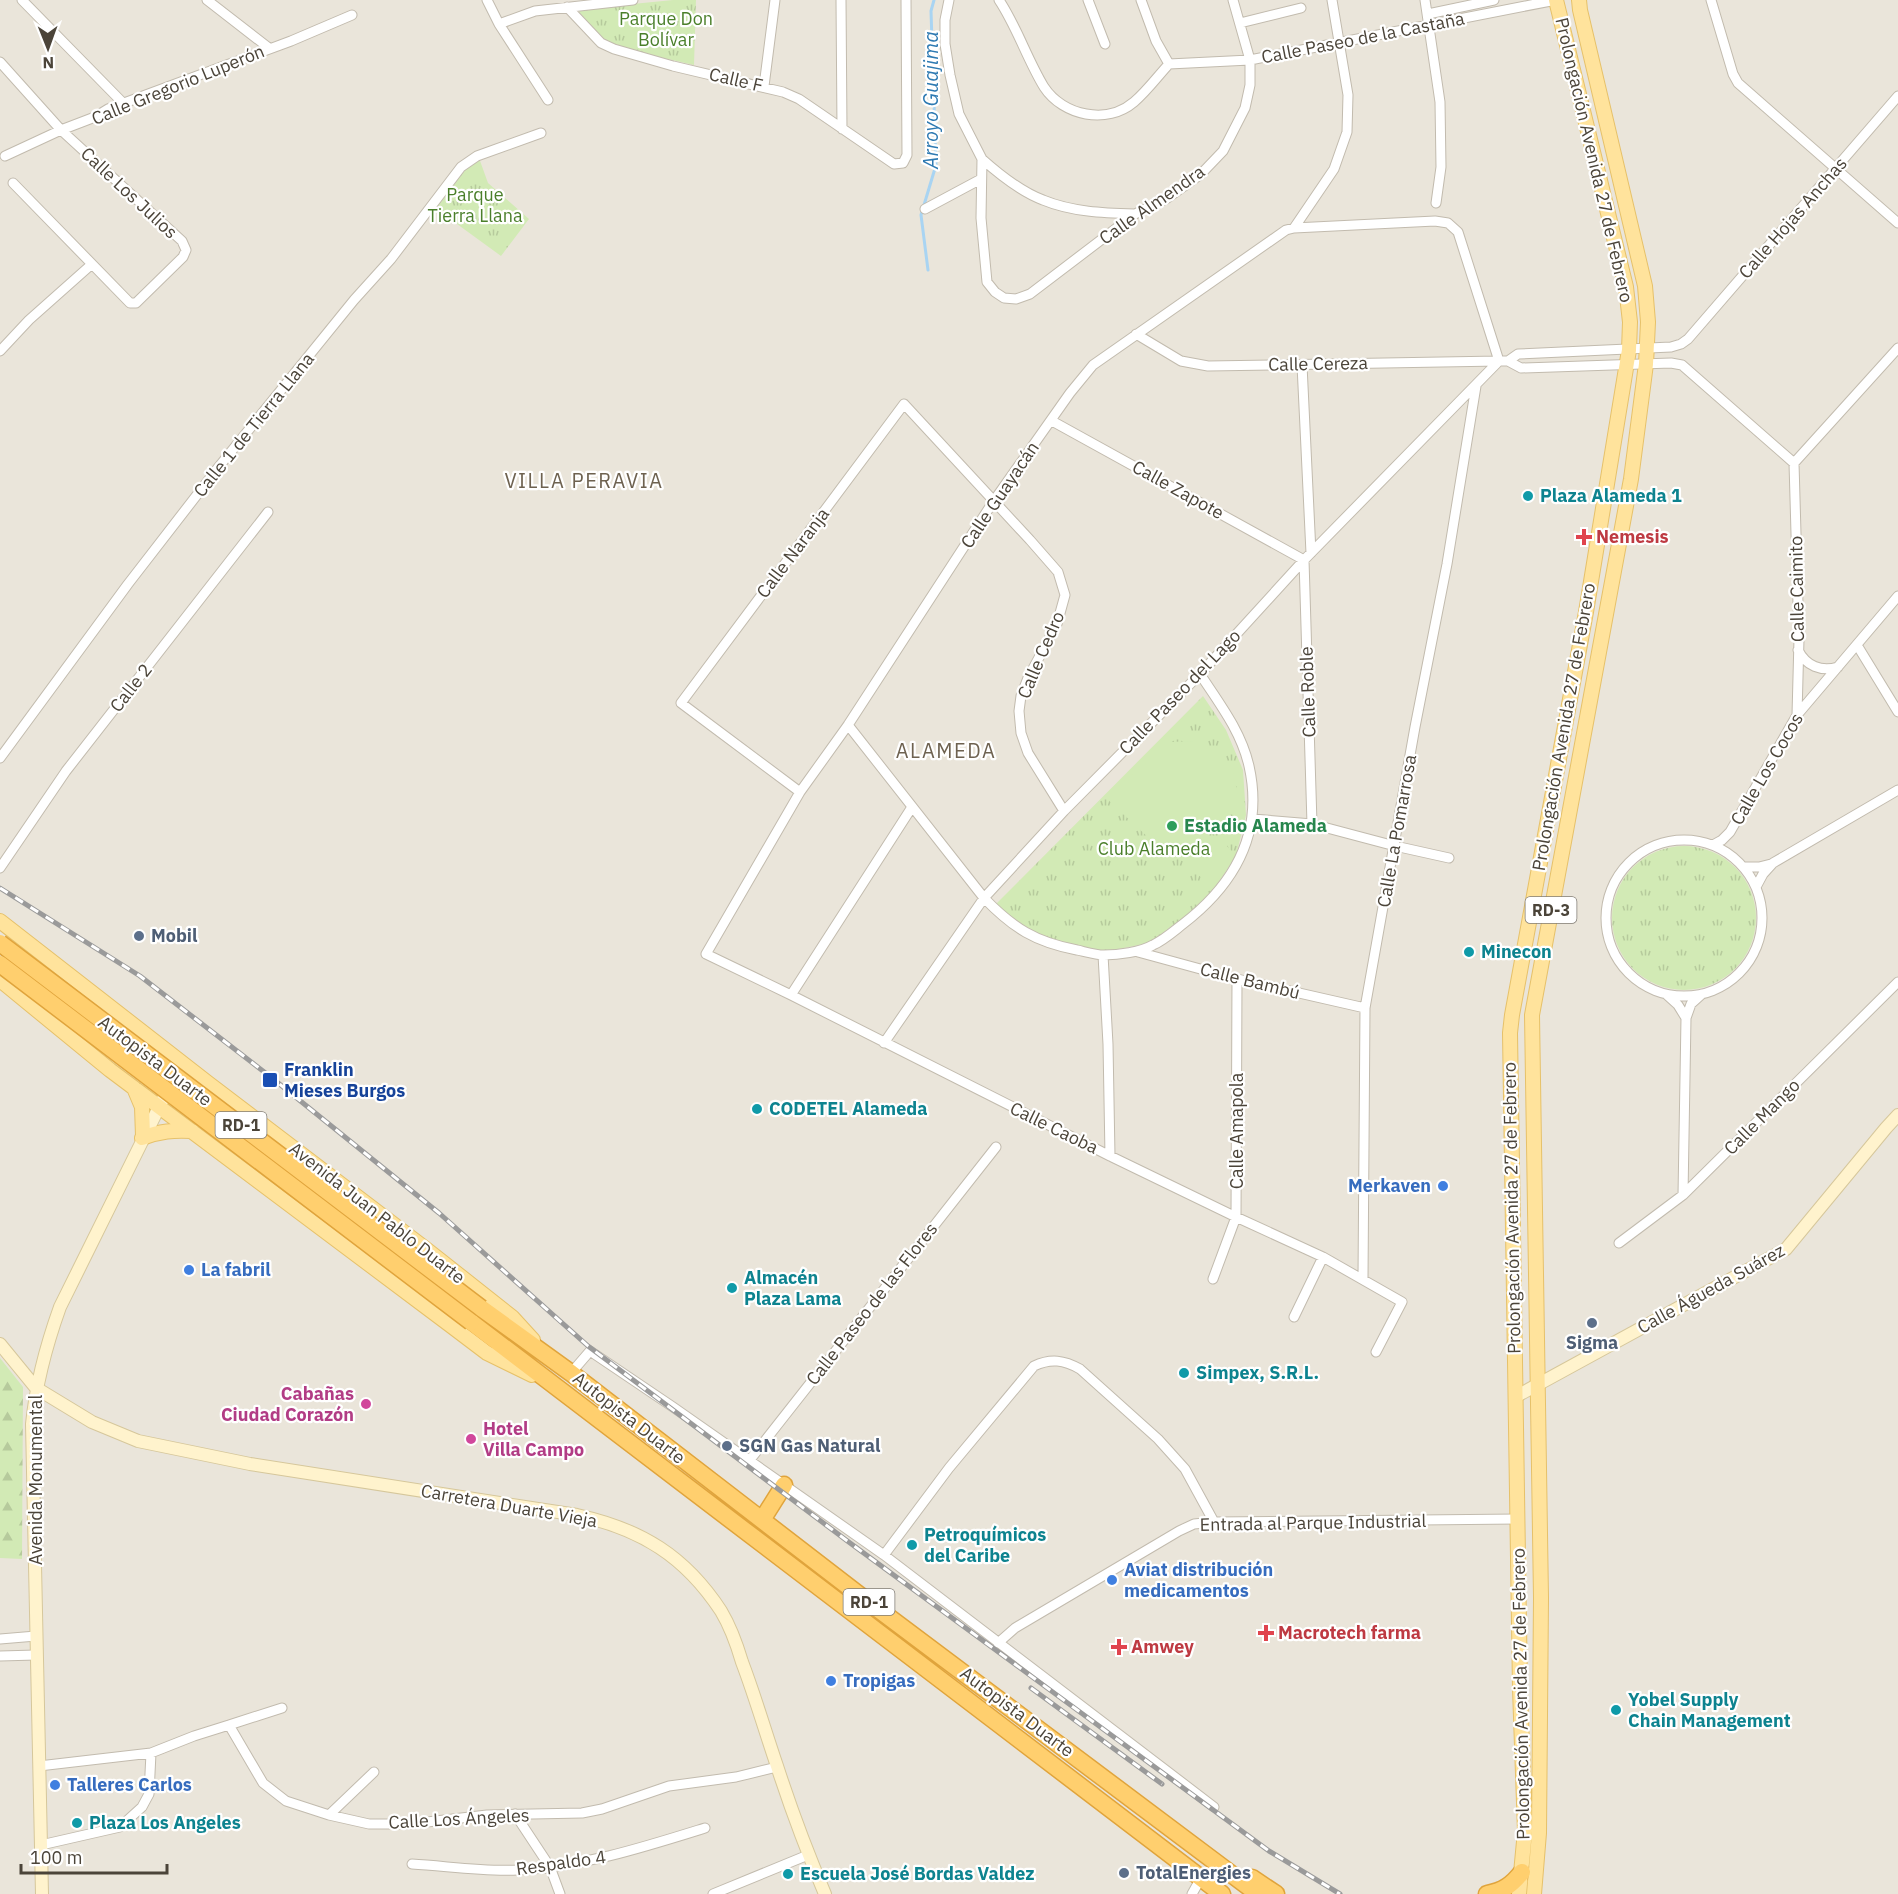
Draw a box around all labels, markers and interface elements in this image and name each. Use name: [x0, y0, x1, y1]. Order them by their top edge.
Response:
street label: Calle Paseo de la Castaña: [1259, 6, 1467, 68]
park label: Parque Don Bolívar: [619, 7, 713, 51]
street label: Prolongación Avenida 27 de Febrero: [1550, 15, 1639, 305]
north arrow: [18, 18, 78, 78]
water label: Arroyo Guajima: [917, 31, 944, 170]
street label: Calle Gregorio Luperón: [88, 39, 268, 130]
text: N: [42, 53, 54, 73]
street label: Calle F: [707, 62, 765, 97]
street label: Calle Los Julios: [76, 142, 183, 243]
street label: Calle Hojas Anchas: [1733, 152, 1852, 283]
street label: Calle Almendra: [1095, 160, 1209, 249]
park label: Parque Tierra Llana: [427, 183, 523, 227]
street label: Calle 1 de Tierra Llana: [188, 347, 319, 502]
street label: Calle Cereza: [1268, 351, 1369, 376]
street label: Calle Guayacán: [955, 437, 1044, 553]
street label: Calle Zapote: [1128, 455, 1228, 524]
district label: VILLA PERAVIA: [504, 467, 664, 494]
place label: Plaza Alameda 1: [1540, 484, 1682, 507]
marker: Plaza Alameda 1: [1521, 489, 1535, 503]
street label: Calle Naranja: [751, 503, 834, 603]
place label: Nemesis: [1596, 525, 1669, 548]
marker: Nemesis: [1577, 530, 1591, 544]
street label: Calle Caimito: [1784, 536, 1809, 642]
street label: Prolongación Avenida 27 de Febrero: [1527, 581, 1600, 873]
street label: Calle Cedro: [1012, 608, 1069, 702]
street label: Calle Paseo del Lago: [1114, 624, 1245, 759]
street label: Calle Roble: [1294, 646, 1321, 738]
street label: Calle 2: [104, 659, 157, 717]
street label: Calle Los Cocos: [1725, 709, 1808, 829]
district label: ALAMEDA: [896, 737, 996, 764]
street label: Calle La Pomarrosa: [1372, 752, 1421, 909]
place label: Estadio Alameda: [1184, 814, 1327, 837]
marker: Estadio Alameda: [1165, 819, 1179, 833]
park label: Club Alameda: [1098, 837, 1211, 860]
road number: RD-3: [1526, 897, 1576, 923]
place label: Mobil: [151, 924, 198, 947]
marker: Mobil: [132, 929, 146, 943]
place label: Minecon: [1481, 940, 1552, 963]
marker: Minecon: [1462, 945, 1476, 959]
street label: Calle Bambú: [1198, 957, 1303, 1004]
street label: Autopista Duarte: [94, 1010, 217, 1111]
place label: Franklin Mieses Burgos: [284, 1058, 405, 1102]
street label: Prolongación Avenida 27 de Febrero: [1497, 1062, 1526, 1354]
marker: Franklin Mieses Burgos: [261, 1071, 279, 1089]
street label: Calle Amapola: [1225, 1072, 1248, 1189]
street label: Calle Mango: [1719, 1074, 1805, 1160]
street label: Calle Caoba: [1006, 1096, 1103, 1159]
place label: CODETEL Alameda: [769, 1097, 927, 1120]
marker: CODETEL Alameda: [750, 1102, 764, 1116]
road number: RD-1: [216, 1112, 266, 1138]
street label: Avenida Juan Pablo Duarte: [285, 1137, 470, 1289]
place label: Merkaven: [1348, 1174, 1431, 1197]
marker: Merkaven: [1436, 1179, 1450, 1193]
street label: Calle Paseo de las Flores: [801, 1218, 942, 1390]
street label: Calle Águeda Suárez: [1633, 1239, 1788, 1339]
place label: La fabril: [201, 1258, 271, 1281]
marker: La fabril: [182, 1263, 196, 1277]
place label: Almacén Plaza Lama: [744, 1266, 842, 1310]
marker: Almacén Plaza Lama: [725, 1281, 739, 1295]
marker: Sigma: [1585, 1316, 1599, 1330]
place label: Sigma: [1566, 1331, 1618, 1354]
place label: Simpex, S.R.L.: [1196, 1361, 1319, 1384]
marker: Simpex, S.R.L.: [1177, 1366, 1191, 1380]
street label: Autopista Duarte: [568, 1367, 690, 1469]
place label: Cabañas Ciudad Corazón: [221, 1382, 354, 1426]
street label: Avenida Monumental: [24, 1395, 47, 1565]
marker: Cabañas Ciudad Corazón: [359, 1397, 373, 1411]
place label: Hotel Villa Campo: [483, 1417, 584, 1461]
marker: Hotel Villa Campo: [464, 1432, 478, 1446]
place label: SGN Gas Natural: [739, 1434, 881, 1457]
marker: SGN Gas Natural: [720, 1439, 734, 1453]
street label: Carretera Duarte Vieja: [419, 1479, 599, 1532]
street label: Entrada al Parque Industrial: [1200, 1509, 1427, 1536]
place label: Petroquímicos del Caribe: [924, 1523, 1046, 1567]
marker: Petroquímicos del Caribe: [905, 1538, 919, 1552]
street label: Prolongación Avenida 27 de Febrero: [1506, 1548, 1535, 1840]
place label: Aviat distribución medicamentos: [1124, 1558, 1273, 1602]
marker: Aviat distribución medicamentos: [1105, 1573, 1119, 1587]
road number: RD-1: [844, 1589, 894, 1615]
place label: Macrotech farma: [1278, 1621, 1421, 1644]
marker: Macrotech farma: [1259, 1626, 1273, 1640]
place label: Amwey: [1131, 1635, 1194, 1658]
marker: Amwey: [1112, 1640, 1126, 1654]
street label: Autopista Duarte: [956, 1661, 1079, 1762]
place label: Tropigas: [843, 1669, 915, 1692]
marker: Tropigas: [824, 1674, 838, 1688]
place label: Yobel Supply Chain Management: [1628, 1688, 1791, 1732]
marker: Yobel Supply Chain Management: [1609, 1703, 1623, 1717]
place label: Talleres Carlos: [67, 1773, 192, 1796]
marker: Talleres Carlos: [48, 1778, 62, 1792]
street label: Calle Los Ángeles: [388, 1803, 530, 1834]
place label: Plaza Los Angeles: [89, 1811, 241, 1834]
marker: Plaza Los Angeles: [70, 1816, 84, 1830]
scale bar: [21, 1837, 166, 1875]
street label: Respaldo 4: [515, 1845, 607, 1880]
text: 100 m: [30, 1846, 82, 1869]
place label: TotalEnergies: [1136, 1861, 1251, 1884]
place label: Escuela José Bordas Valdez: [800, 1862, 1035, 1885]
marker: TotalEnergies: [1117, 1866, 1131, 1880]
marker: Escuela José Bordas Valdez: [781, 1867, 795, 1881]

